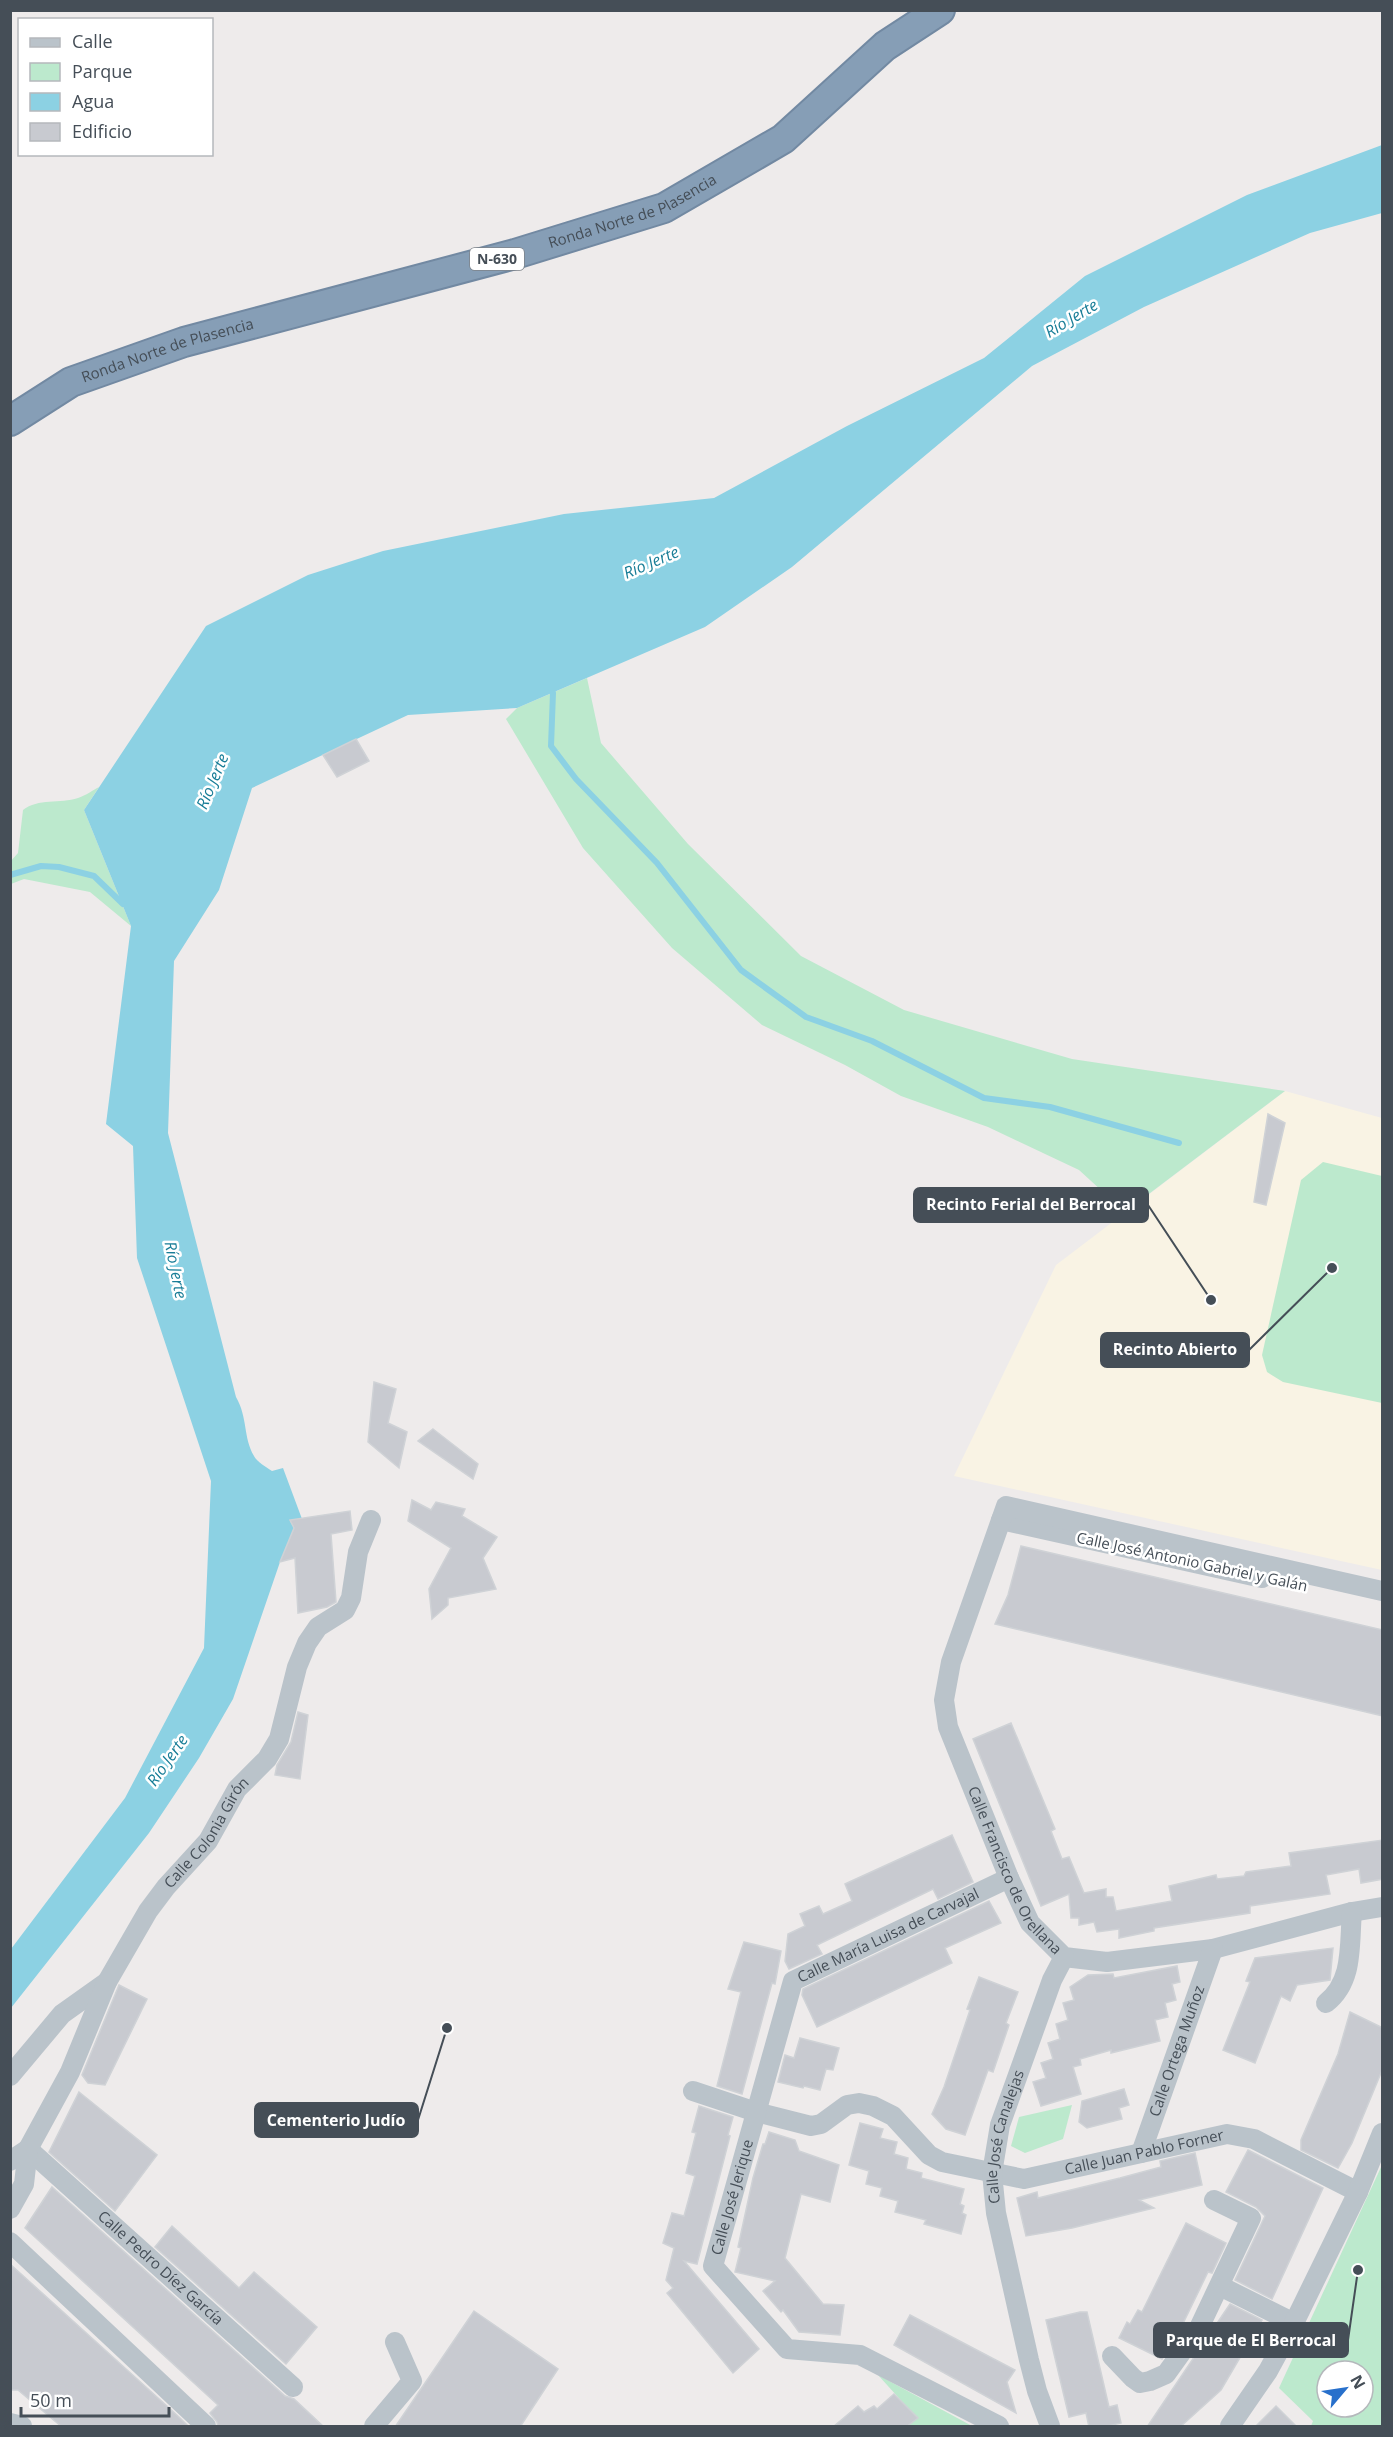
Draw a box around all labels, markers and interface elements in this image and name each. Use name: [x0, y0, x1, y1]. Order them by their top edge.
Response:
legend: [18, 18, 213, 156]
text: Calle: [72, 29, 113, 53]
text: Parque: [72, 59, 132, 83]
text: Agua: [72, 89, 114, 113]
text: Edificio: [72, 119, 132, 143]
street label: Ronda Norte de Plasencia: [545, 169, 720, 252]
road number: N-630: [470, 248, 524, 270]
water label: Río Jerte: [1040, 294, 1102, 342]
street label: Ronda Norte de Plasencia: [78, 313, 256, 387]
water label: Río Jerte: [620, 540, 682, 583]
water label: Río Jerte: [191, 750, 234, 812]
callout: Recinto Ferial del Berrocal: [914, 1188, 1148, 1222]
text: Recinto Ferial del Berrocal: [926, 1193, 1136, 1215]
water label: Río Jerte: [160, 1239, 192, 1301]
callout: Recinto Abierto: [1101, 1333, 1249, 1367]
text: Recinto Abierto: [1113, 1338, 1237, 1360]
street label: Calle José Antonio Gabriel y Galán: [1075, 1527, 1310, 1595]
water label: Río Jerte: [141, 1730, 193, 1790]
street label: Calle Colonia Girón: [159, 1772, 253, 1892]
street label: Calle Francisco de Orellana: [964, 1783, 1067, 1958]
street label: Calle María Luisa de Carvajal: [794, 1883, 982, 1987]
street label: Calle Ortega Muñoz: [1144, 1983, 1208, 2119]
street label: Calle José Canalejas: [981, 2067, 1028, 2205]
callout: Cementerio Judío: [255, 2103, 418, 2137]
text: Cementerio Judío: [267, 2109, 405, 2131]
street label: Calle Juan Pablo Forner: [1062, 2124, 1225, 2179]
street label: Calle José Jerique: [706, 2137, 757, 2257]
street label: Calle Pedro Díez García: [94, 2206, 228, 2329]
callout: Parque de El Berrocal: [1154, 2323, 1348, 2357]
text: Parque de El Berrocal: [1166, 2329, 1336, 2351]
north arrow: [1315, 2359, 1375, 2419]
text: N: [1345, 2371, 1371, 2393]
scale bar: [21, 2380, 170, 2418]
text: 50 m: [30, 2388, 72, 2412]

